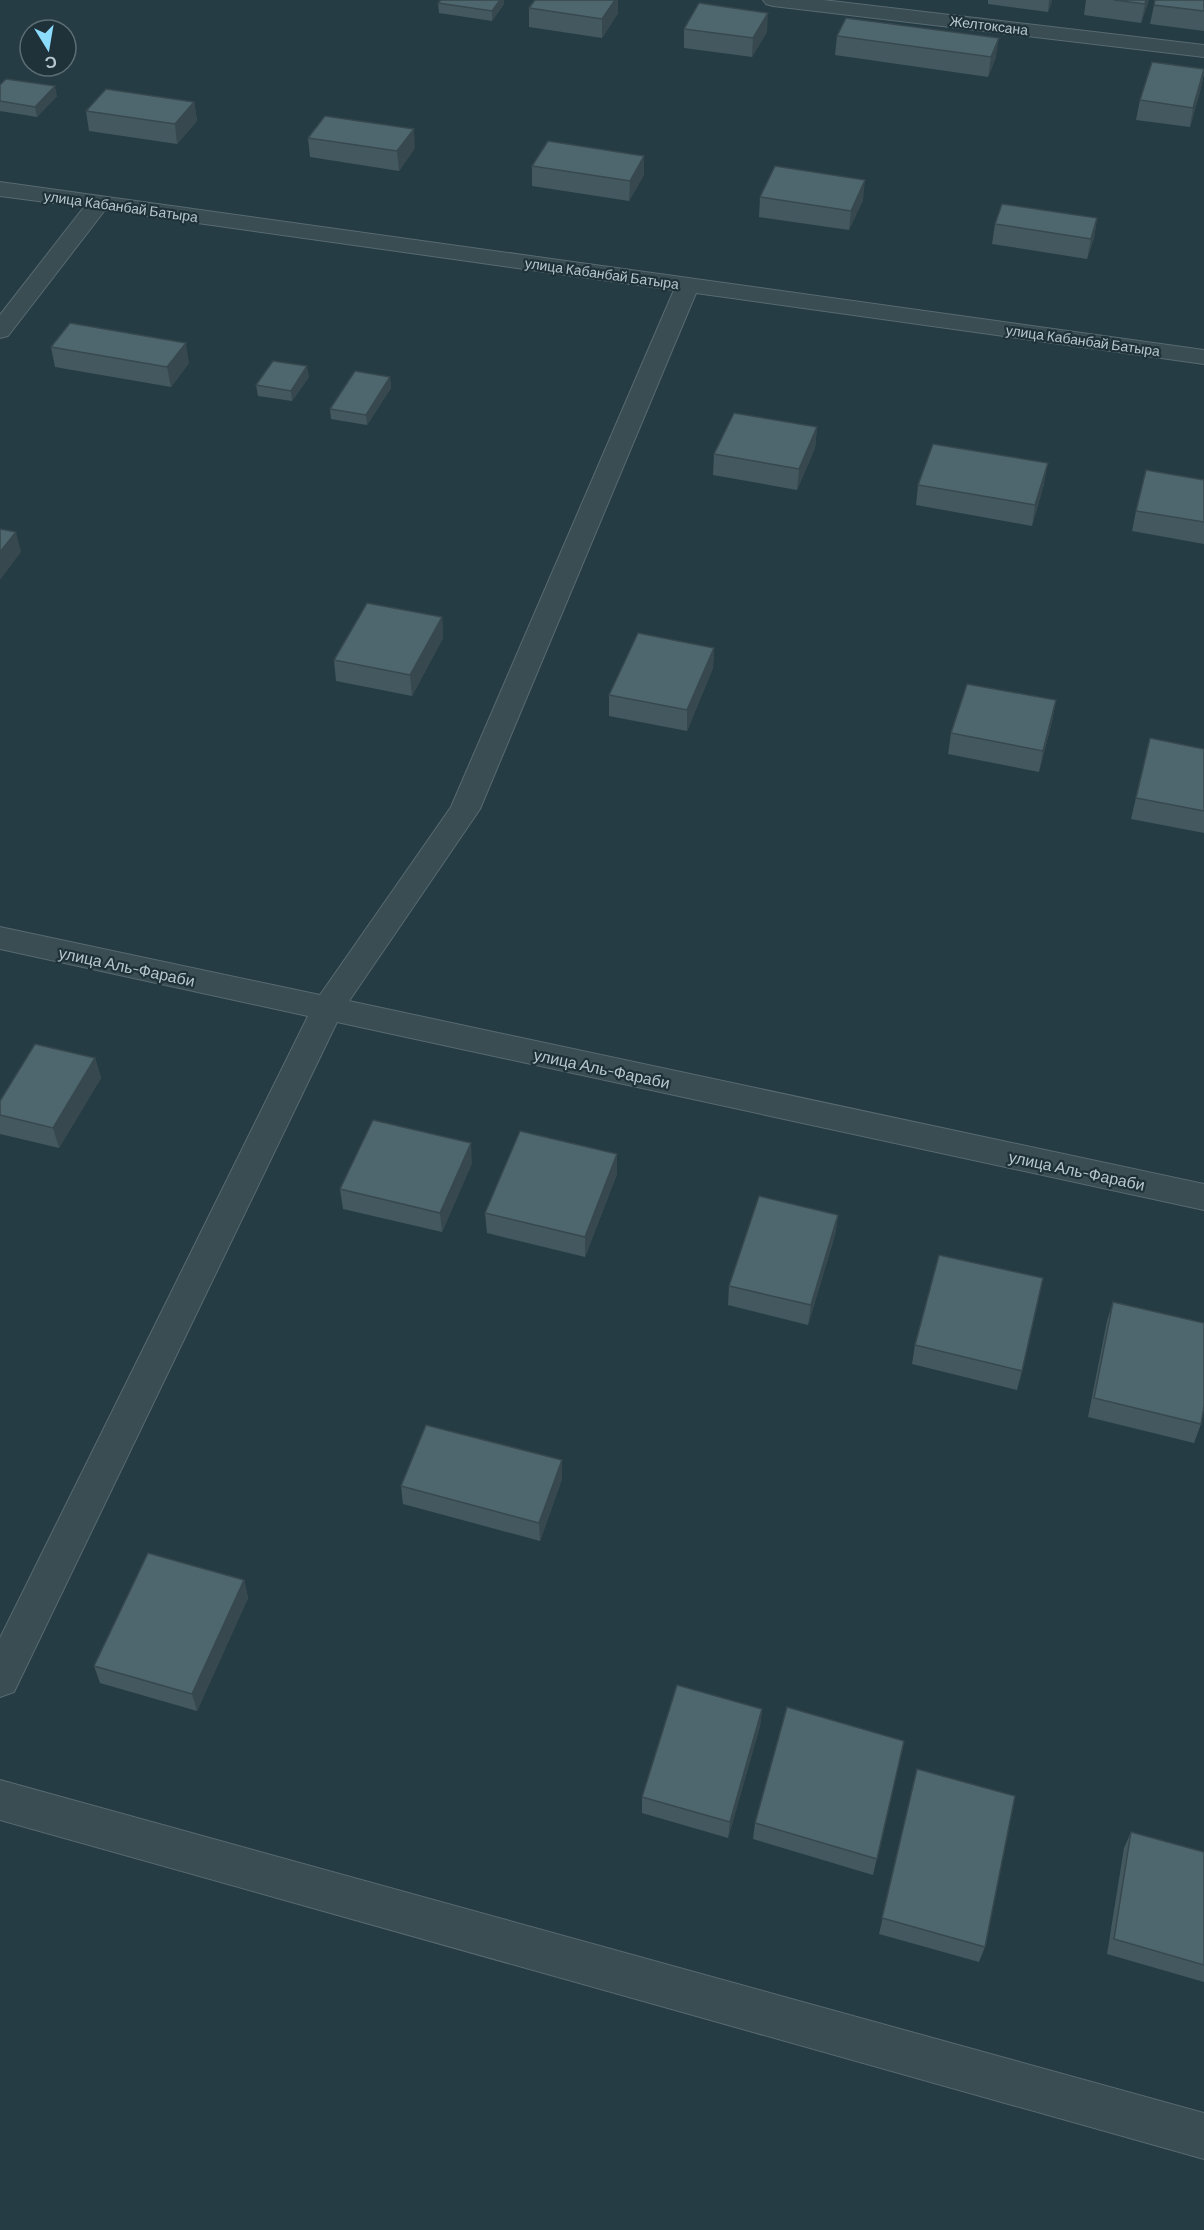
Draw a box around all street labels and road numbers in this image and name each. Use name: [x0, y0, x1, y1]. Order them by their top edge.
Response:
street label: Желтоксана: [949, 12, 1029, 38]
street label: улица Кабанбай Батыра: [43, 187, 199, 225]
street label: улица Кабанбай Батыра: [524, 254, 680, 292]
street label: улица Кабанбай Батыра: [1005, 321, 1161, 359]
street label: улица Аль-Фараби: [57, 942, 197, 990]
street label: улица Аль-Фараби: [532, 1044, 672, 1092]
street label: улица Аль-Фараби: [1007, 1146, 1147, 1194]

